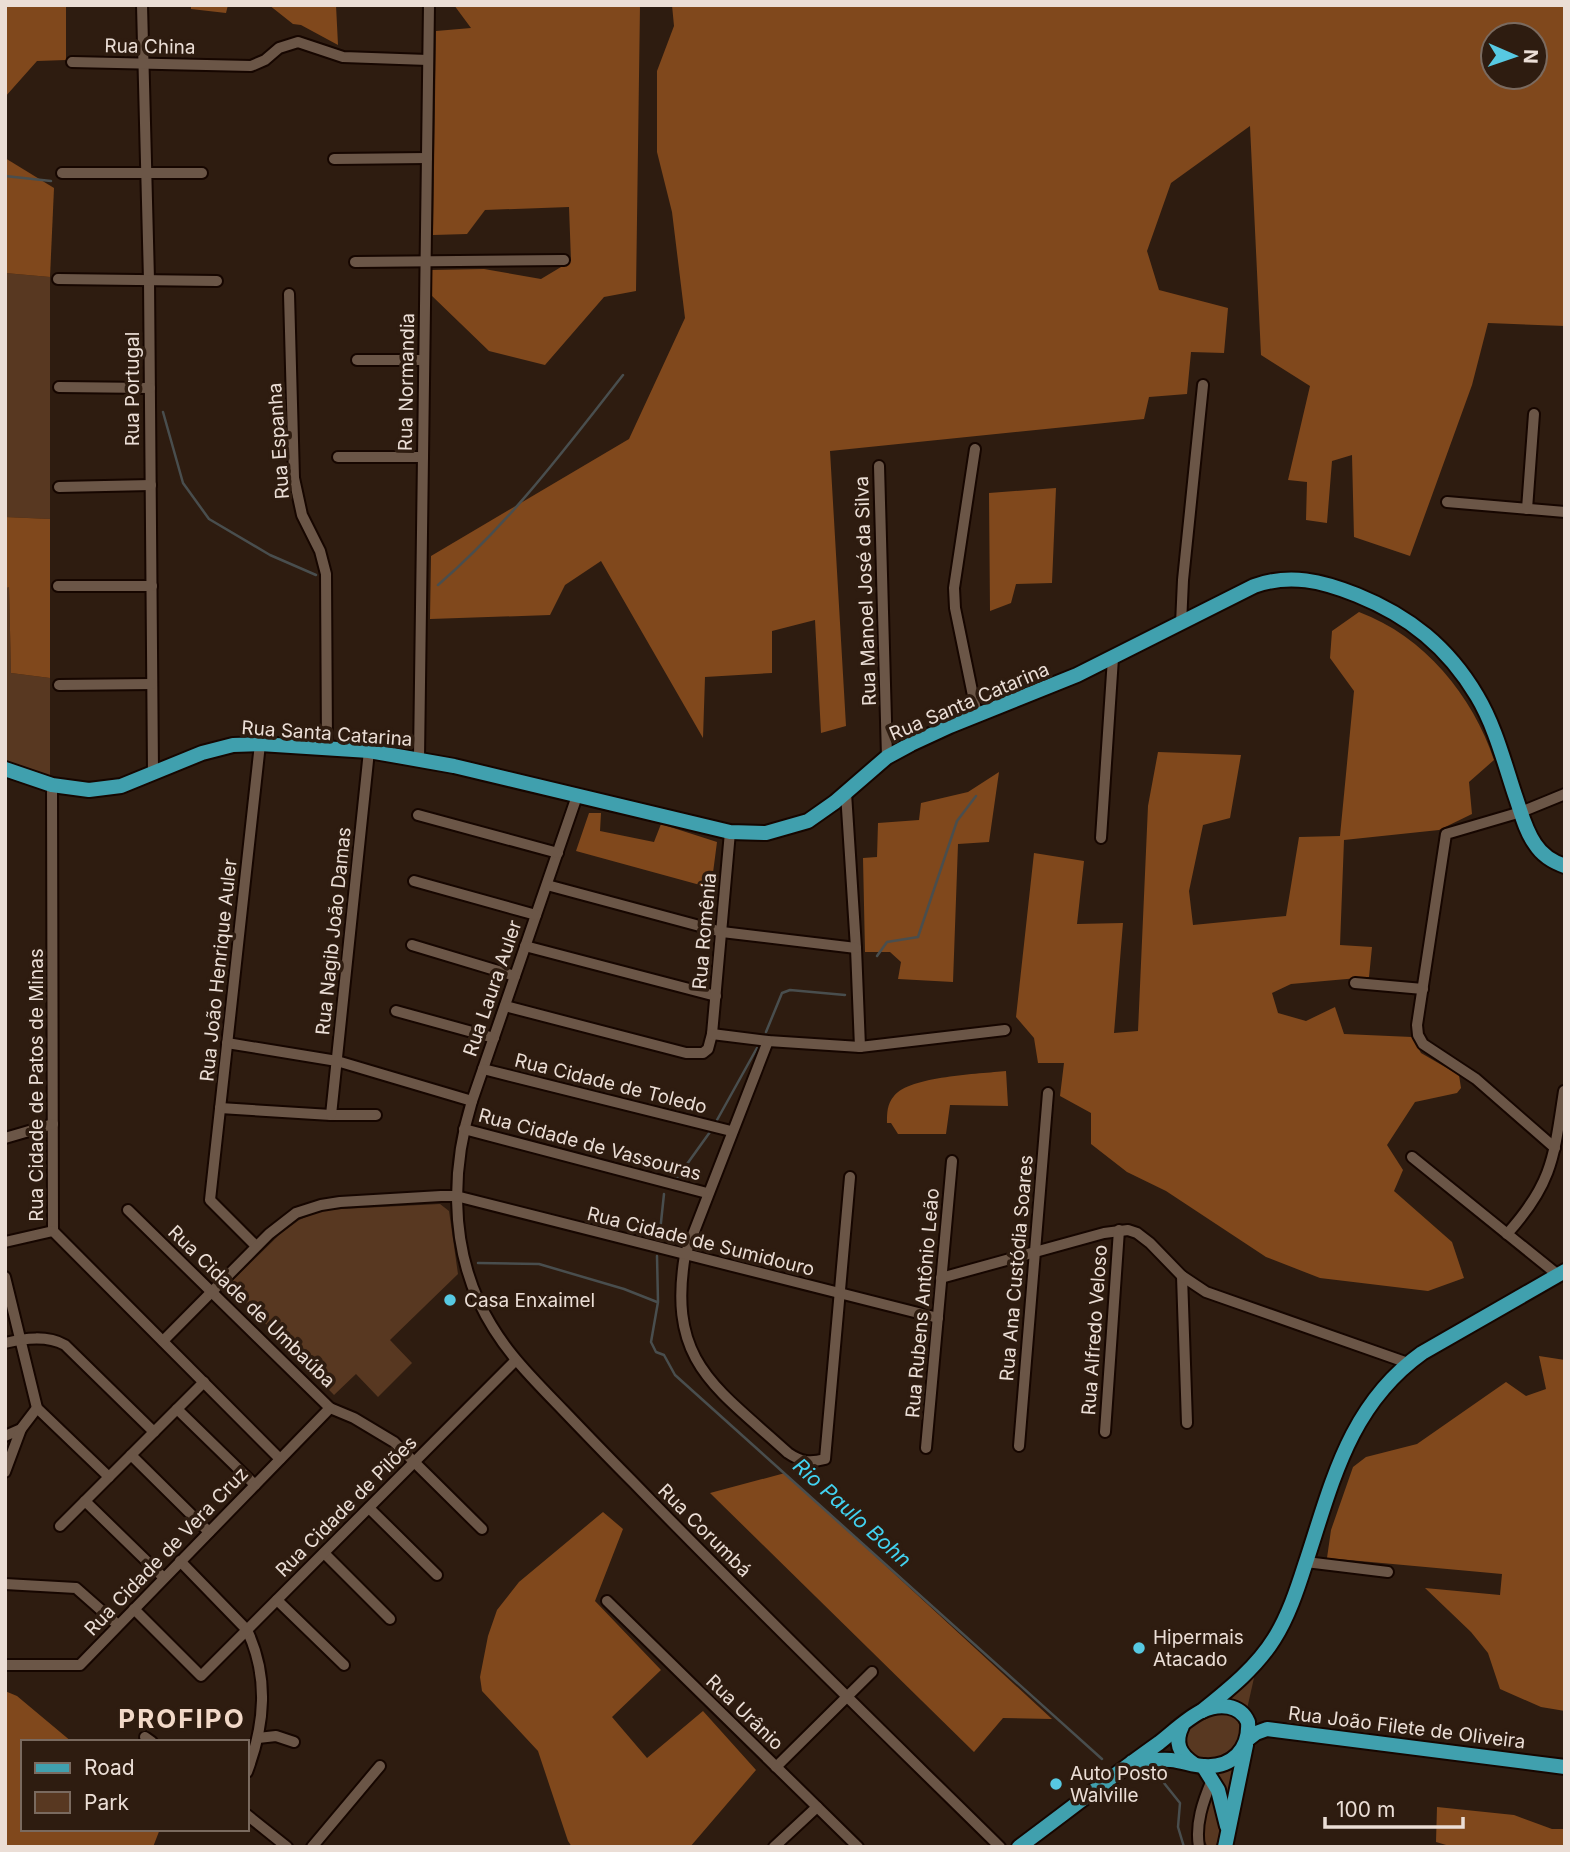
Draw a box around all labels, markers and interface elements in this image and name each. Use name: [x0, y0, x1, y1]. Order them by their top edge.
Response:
north arrow: [1479, 21, 1549, 91]
street label: Rua China: [104, 34, 196, 59]
text: N: [1519, 49, 1542, 64]
street label: Rua Normandia: [394, 313, 419, 451]
street label: Rua Portugal: [121, 332, 144, 446]
street label: Rua Espanha: [263, 382, 294, 500]
street label: Rua Manoel José da Silva: [850, 476, 881, 706]
street label: Rua Santa Catarina: [886, 657, 1053, 746]
street label: Rua Santa Catarina: [241, 716, 413, 751]
street label: Rua Nagib João Damas: [311, 826, 356, 1036]
street label: Rua João Henrique Auler: [195, 857, 242, 1083]
street label: Rua Romênia: [688, 872, 721, 990]
street label: Rua Laura Auler: [458, 917, 527, 1059]
street label: Rua Cidade de Patos de Minas: [25, 948, 48, 1222]
street label: Rua Cidade de Toledo: [512, 1048, 709, 1119]
street label: Rua Cidade de Vassouras: [476, 1104, 704, 1185]
street label: Rua Ana Custódia Soares: [995, 1154, 1038, 1382]
street label: Rua Rubens Antônio Leão: [901, 1187, 944, 1419]
street label: Rua Cidade de Sumidouro: [585, 1202, 817, 1281]
street label: Rua Cidade de Umbaúba: [163, 1221, 340, 1392]
street label: Rua Alfredo Veloso: [1077, 1244, 1112, 1416]
place label: Casa Enxaimel: [464, 1289, 595, 1312]
marker: Casa Enxaimel: [442, 1292, 458, 1308]
street label: Rua Cidade de Pilões: [271, 1431, 422, 1582]
water label: Rio Paulo Bohn: [788, 1453, 917, 1572]
street label: Rua Cidade de Vera Cruz: [80, 1462, 253, 1640]
street label: Rua Corumbá: [653, 1479, 756, 1582]
place label: Hipermais Atacado: [1153, 1626, 1244, 1671]
marker: Hipermais Atacado: [1131, 1640, 1147, 1656]
street label: Rua Urânio: [701, 1670, 788, 1755]
street label: Rua João Filete de Oliveira: [1287, 1702, 1527, 1753]
district label: PROFIPO: [118, 1703, 246, 1734]
legend: [21, 1740, 248, 1831]
text: Road: [84, 1755, 135, 1780]
place label: Auto Posto Walville: [1070, 1762, 1168, 1807]
marker: Auto Posto Walville: [1048, 1776, 1064, 1792]
scale bar: [1325, 1786, 1463, 1830]
text: Park: [84, 1790, 129, 1815]
text: 100 m: [1336, 1797, 1395, 1822]

